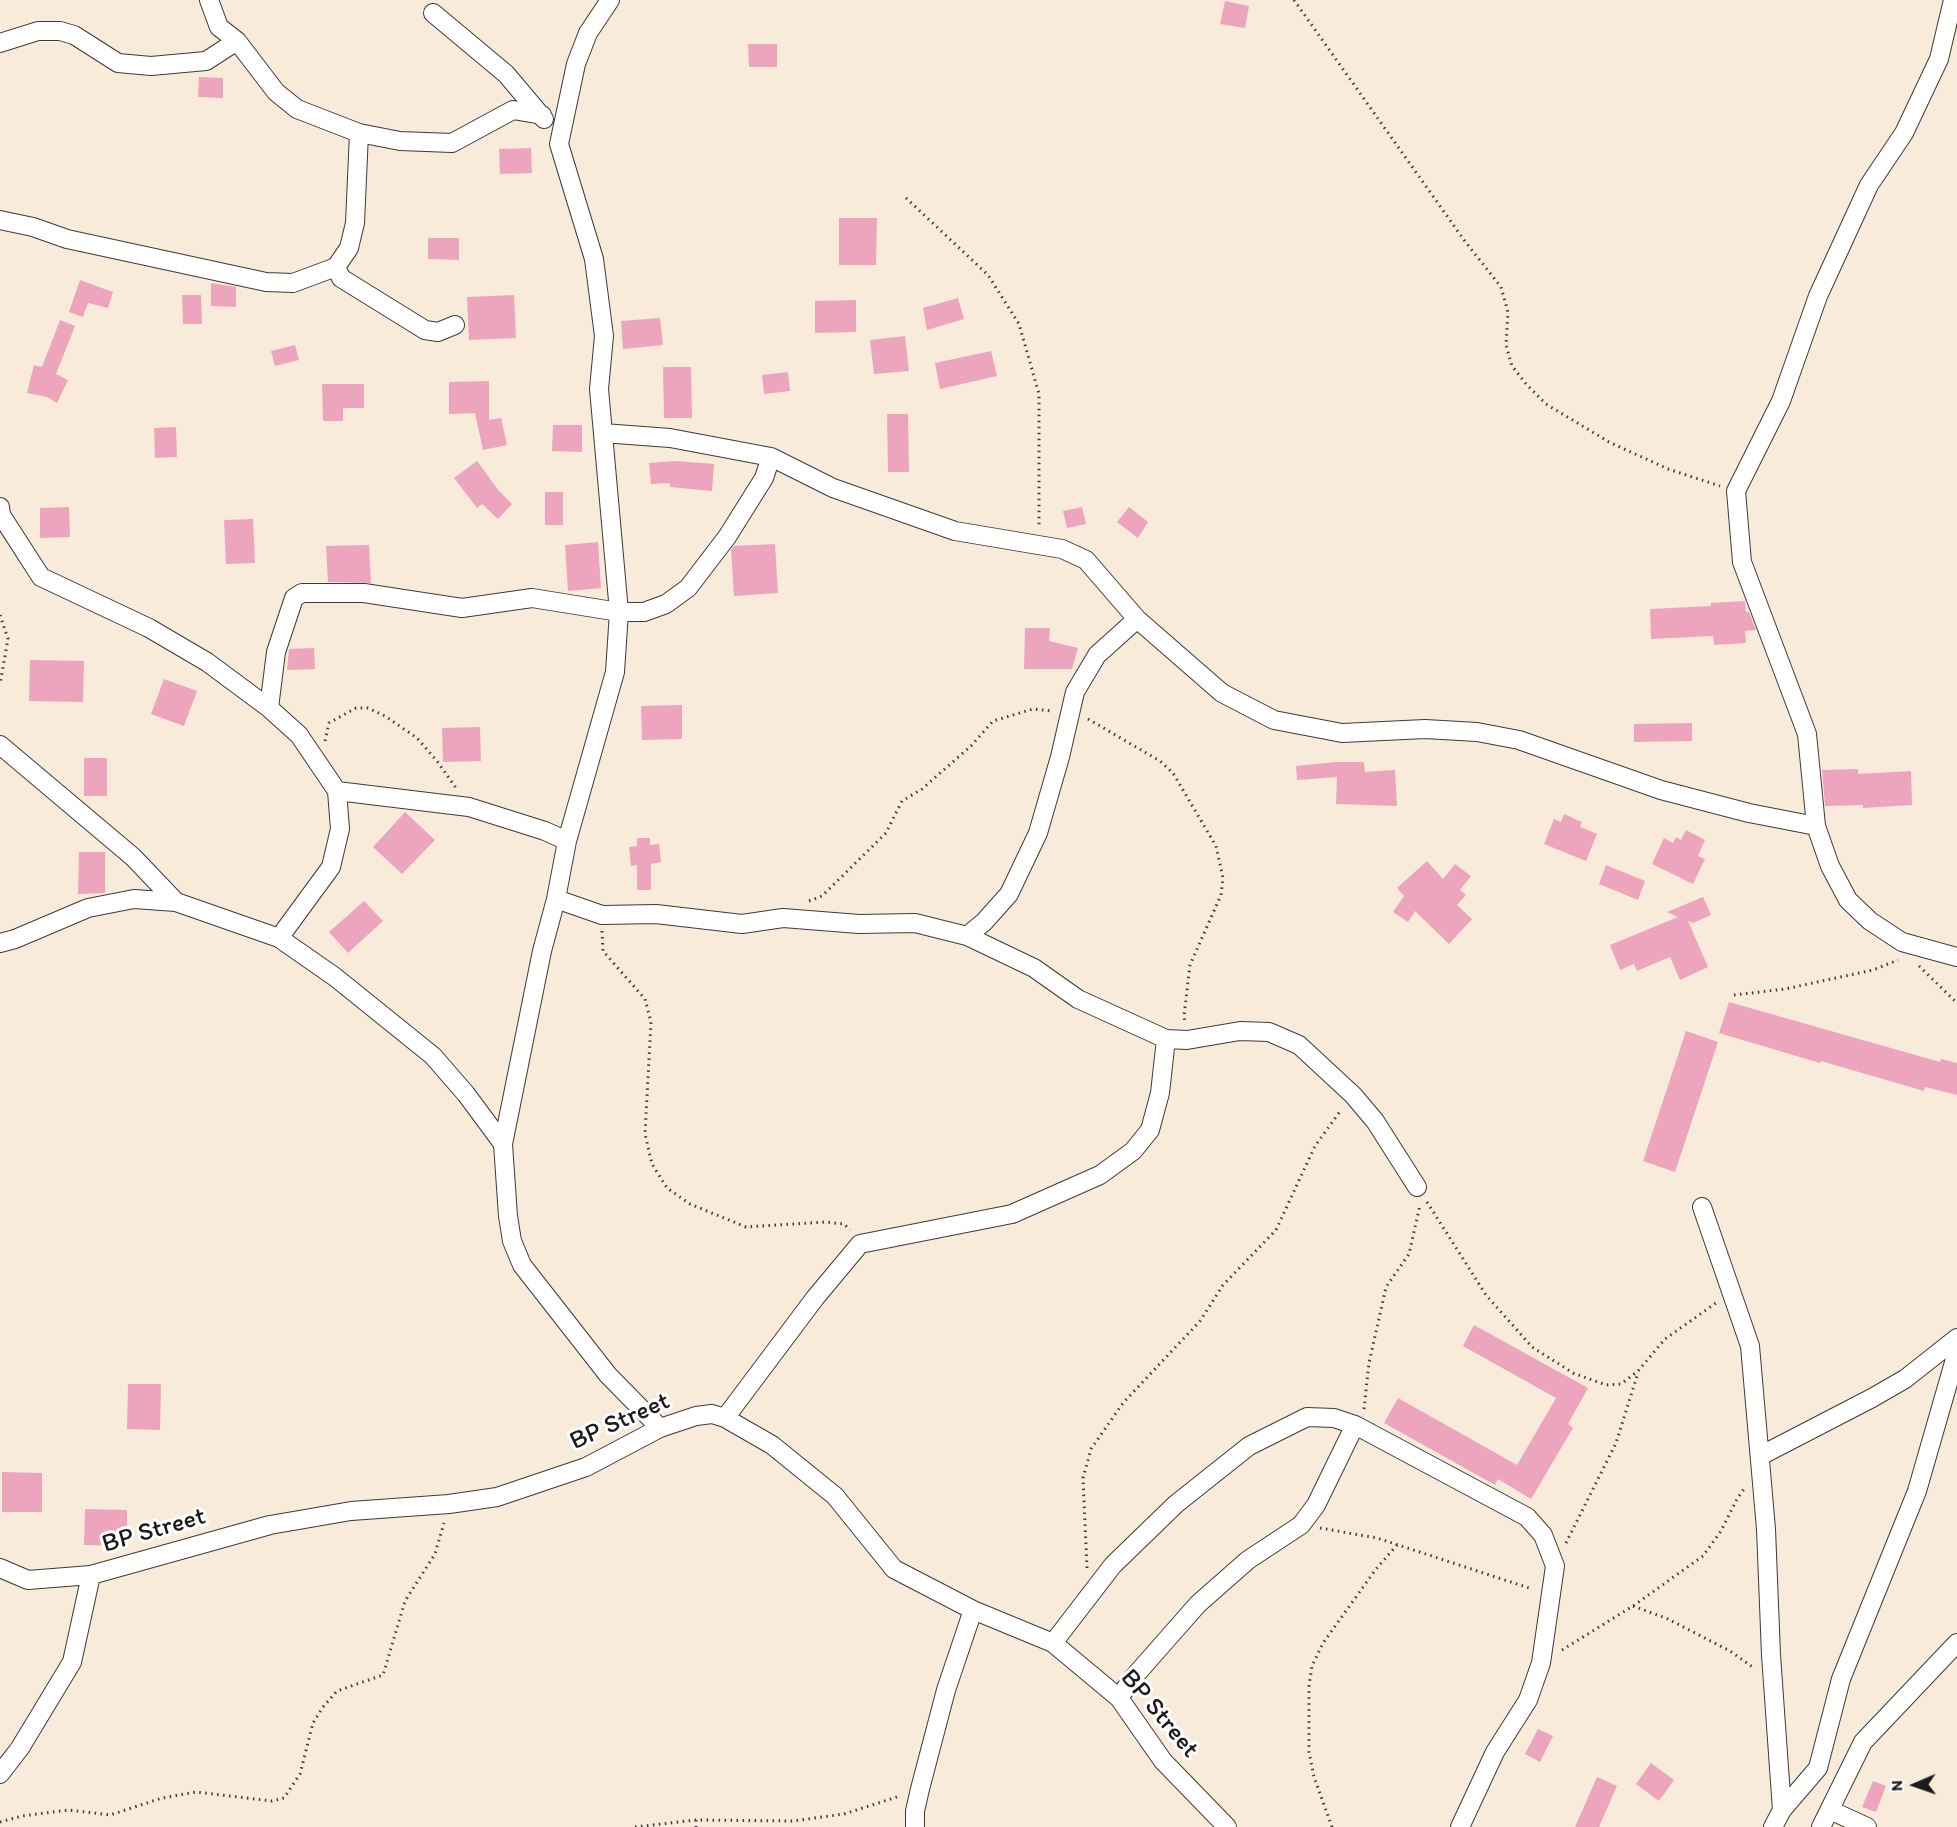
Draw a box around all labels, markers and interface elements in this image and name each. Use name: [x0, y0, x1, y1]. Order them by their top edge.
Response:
street label: BP Street: [565, 1386, 675, 1458]
street label: BP Street: [99, 1501, 209, 1561]
street label: BP Street: [1113, 1663, 1205, 1765]
north arrow: [1885, 1755, 1945, 1815]
text: N: [1887, 1780, 1906, 1791]

